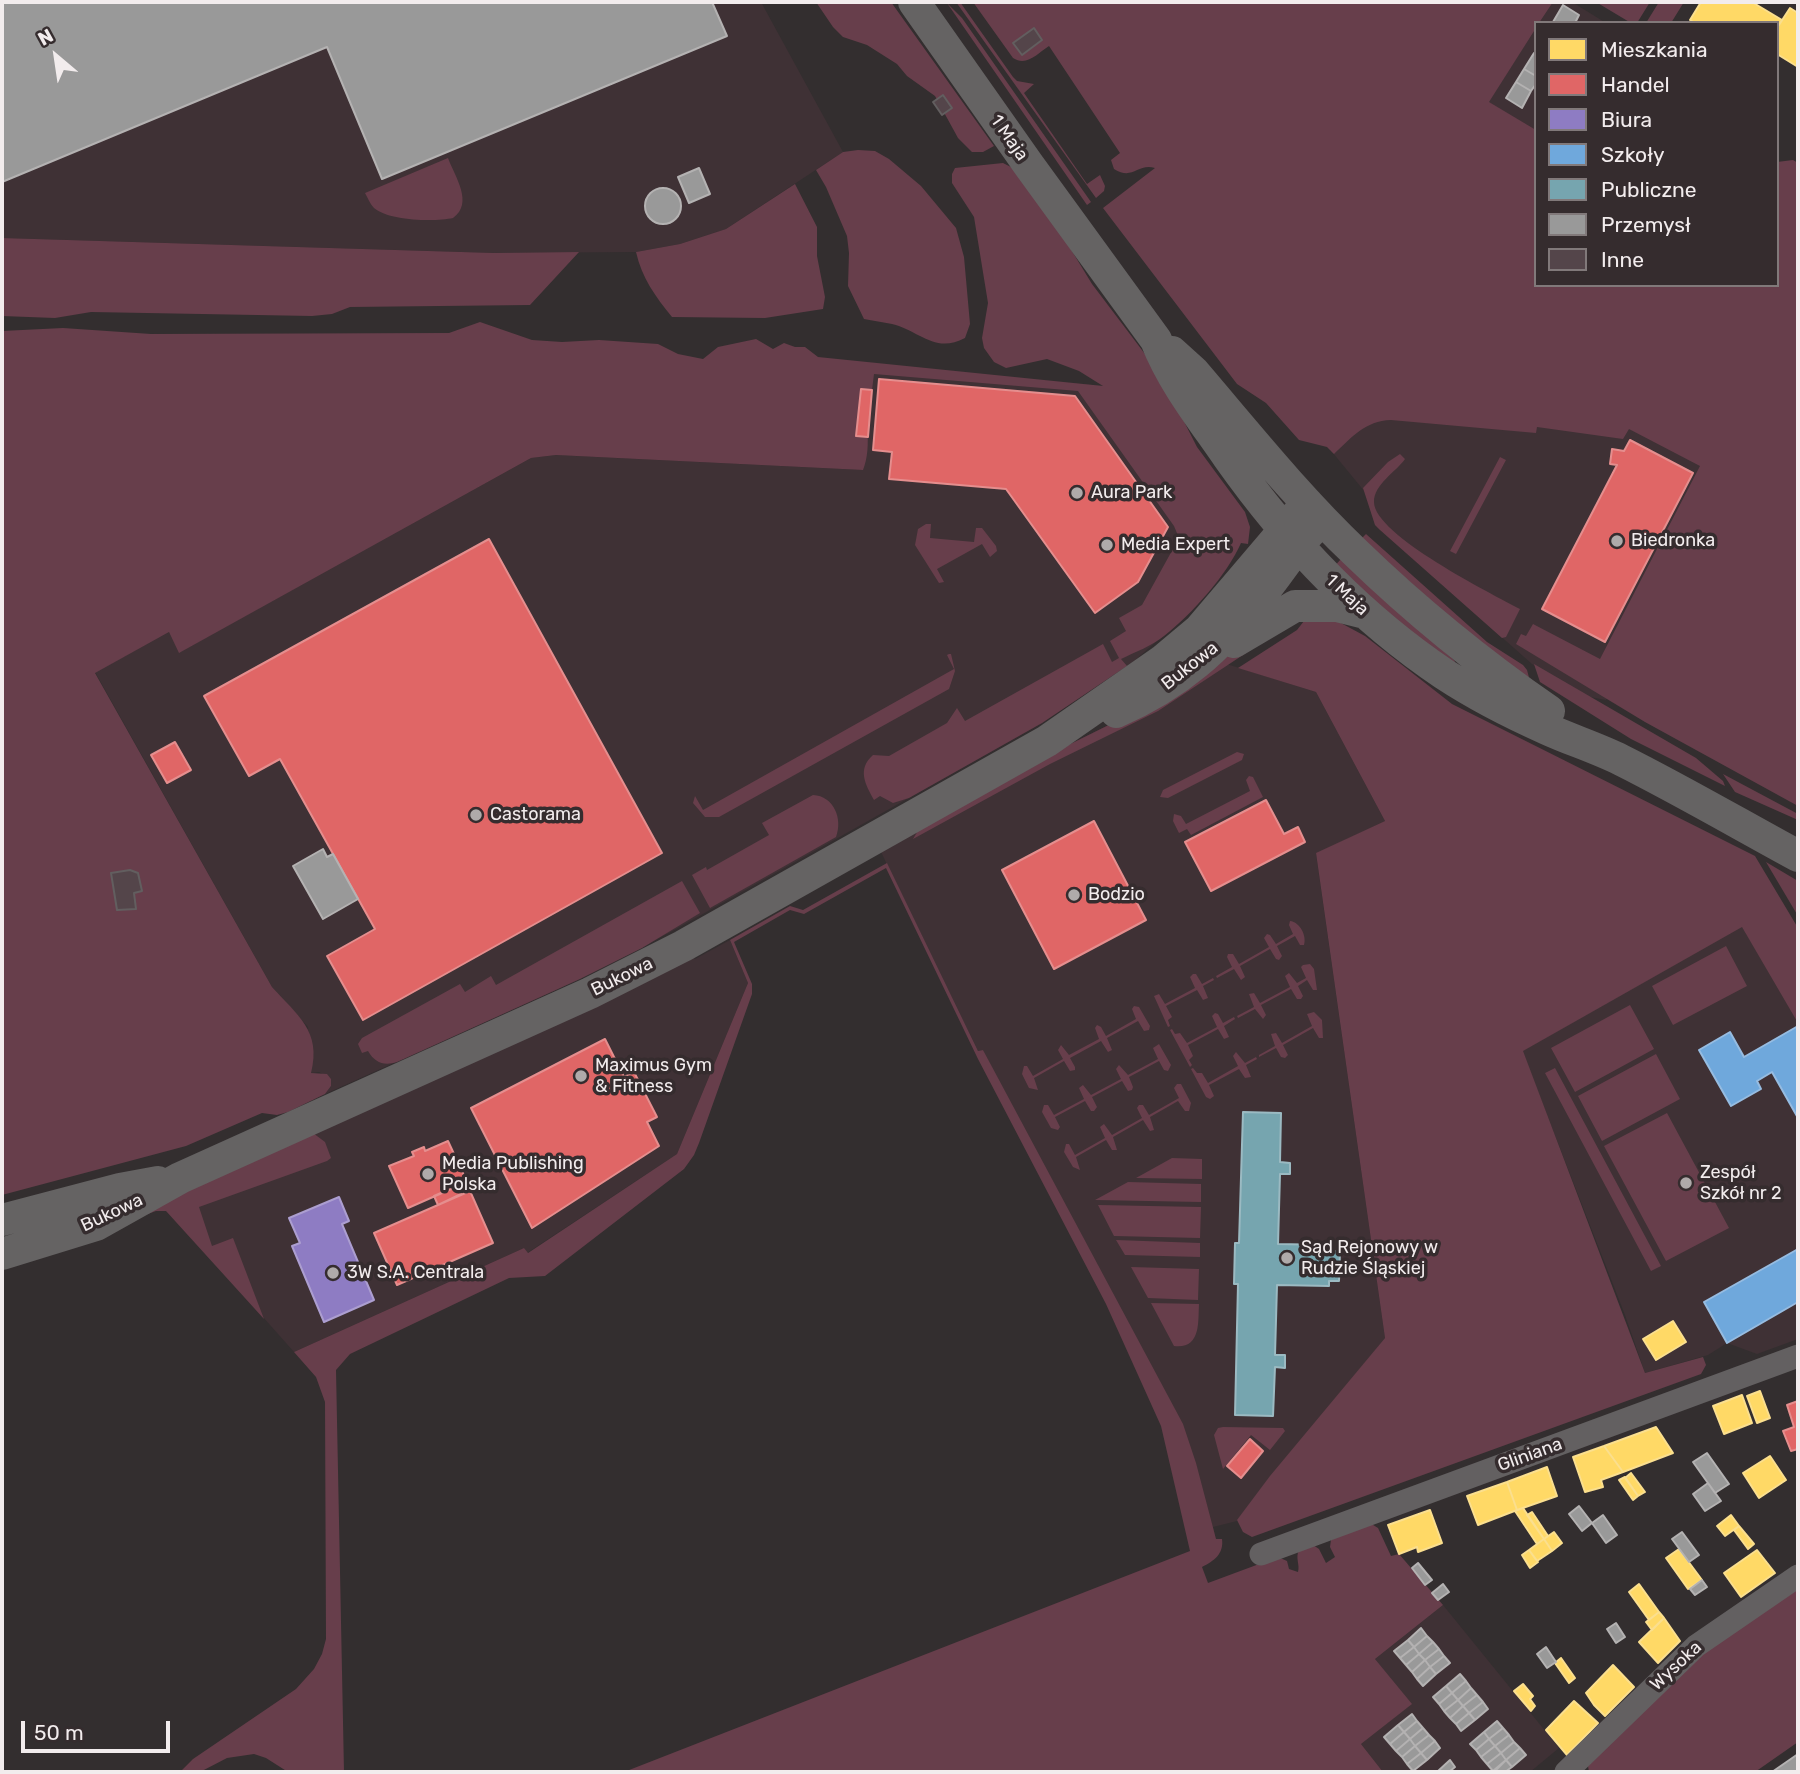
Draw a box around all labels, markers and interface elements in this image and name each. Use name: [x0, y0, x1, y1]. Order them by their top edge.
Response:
north arrow: [21, 21, 91, 91]
legend: [1534, 21, 1779, 287]
text: N: [34, 24, 57, 51]
text: Mieszkania: [1601, 37, 1708, 62]
text: Handel: [1601, 72, 1670, 97]
text: Biura: [1601, 107, 1652, 132]
street label: 1 Maja: [986, 111, 1032, 165]
text: Szkoły: [1601, 142, 1665, 167]
text: Publiczne: [1601, 177, 1697, 202]
text: Przemysł: [1601, 212, 1691, 237]
text: Inne: [1601, 247, 1644, 272]
place label: Aura Park: [1091, 482, 1172, 504]
marker: Aura Park: [1069, 485, 1085, 501]
place label: Biedronka: [1631, 530, 1715, 552]
marker: Biedronka: [1609, 533, 1625, 549]
place label: Media Expert: [1121, 534, 1230, 556]
marker: Media Expert: [1099, 537, 1115, 553]
street label: 1 Maja: [1321, 570, 1373, 620]
street label: Bukowa: [1157, 637, 1223, 695]
place label: Castorama: [490, 804, 581, 826]
marker: Castorama: [468, 807, 484, 823]
place label: Bodzio: [1088, 884, 1145, 906]
marker: Bodzio: [1066, 887, 1082, 903]
street label: Bukowa: [588, 953, 656, 1001]
place label: Maximus Gym & Fitness: [595, 1055, 712, 1098]
marker: Maximus Gym & Fitness: [573, 1068, 589, 1084]
place label: Media Publishing Polska: [442, 1153, 584, 1196]
place label: Zespół Szkół nr 2: [1700, 1162, 1782, 1204]
marker: Media Publishing Polska: [420, 1166, 436, 1182]
marker: Zespół Szkół nr 2: [1678, 1175, 1694, 1191]
street label: Bukowa: [78, 1189, 146, 1237]
place label: Sąd Rejonowy w Rudzie Śląskiej: [1301, 1237, 1438, 1280]
marker: Sąd Rejonowy w Rudzie Śląskiej: [1279, 1250, 1295, 1266]
place label: 3W S.A. Centrala: [347, 1262, 484, 1284]
marker: 3W S.A. Centrala: [325, 1265, 341, 1281]
street label: Gliniana: [1495, 1433, 1565, 1477]
street label: Wysoka: [1646, 1637, 1706, 1695]
scale bar: [24, 1708, 173, 1752]
text: 50 m: [34, 1720, 84, 1745]

